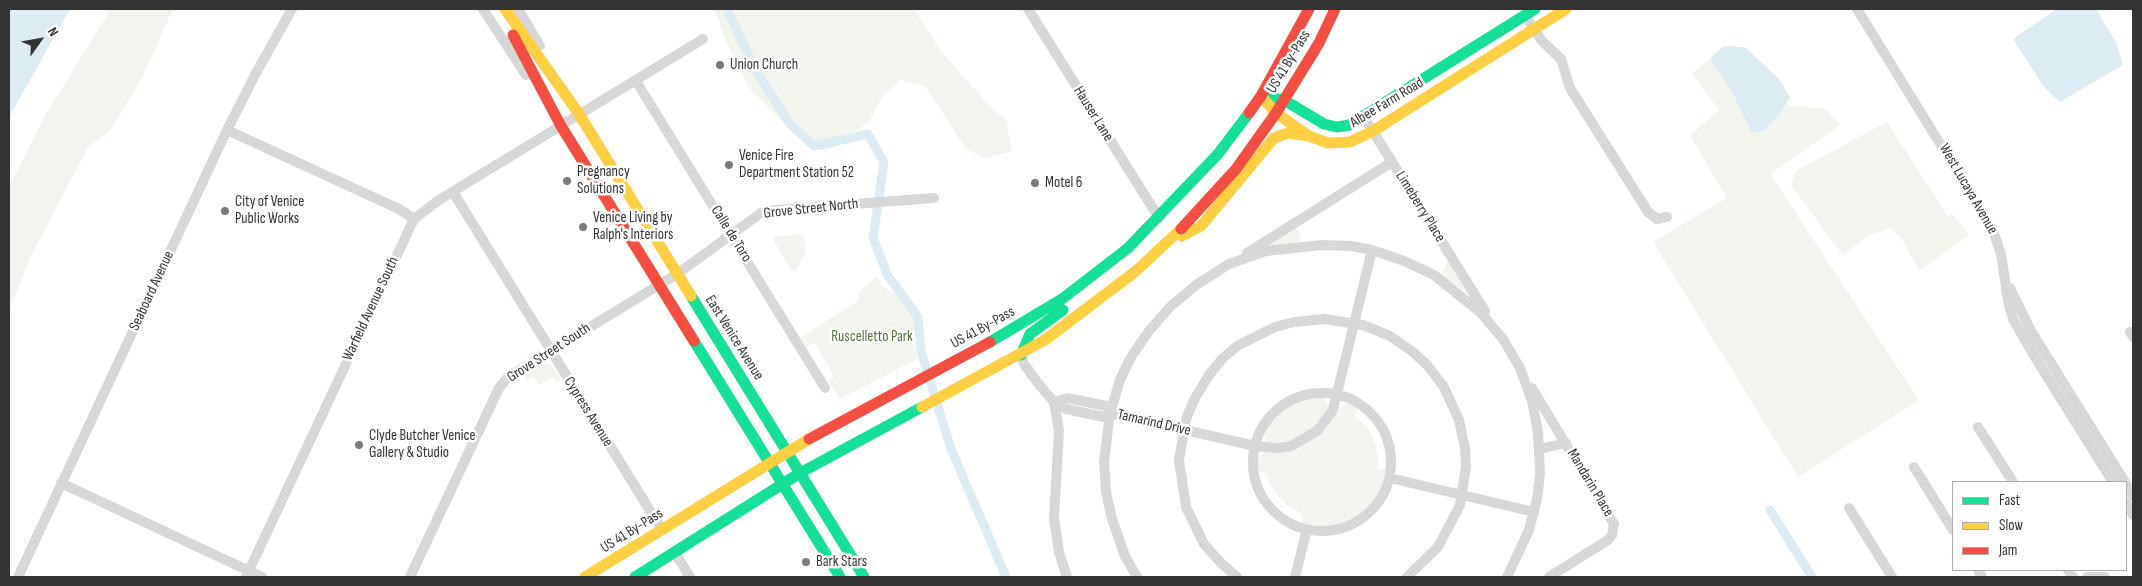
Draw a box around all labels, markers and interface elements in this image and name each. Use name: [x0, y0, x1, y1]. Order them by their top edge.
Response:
north arrow: [15, 15, 65, 65]
text: N: [44, 24, 62, 39]
street label: US 41 By-Pass: [1263, 27, 1315, 97]
place label: Union Church: [730, 56, 798, 74]
marker: Union Church: [714, 59, 726, 71]
street label: Albee Farm Road: [1347, 74, 1427, 132]
street label: Hauser Lane: [1069, 83, 1117, 145]
street label: West Lucaya Avenue: [1935, 141, 2001, 237]
place label: Venice Fire Department Station 52: [739, 147, 854, 182]
marker: Venice Fire Department Station 52: [723, 159, 735, 171]
place label: Pregnancy Solutions: [577, 163, 630, 198]
street label: Limeberry Place: [1391, 168, 1449, 246]
place label: Motel 6: [1045, 174, 1082, 192]
marker: Pregnancy Solutions: [561, 175, 573, 187]
marker: Motel 6: [1029, 177, 1041, 189]
place label: City of Venice Public Works: [235, 193, 304, 228]
street label: Grove Street North: [763, 195, 859, 223]
street label: Calle de Toro: [707, 202, 755, 266]
marker: City of Venice Public Works: [219, 205, 231, 217]
place label: Venice Living by Ralph's Interiors: [593, 209, 673, 244]
marker: Venice Living by Ralph's Interiors: [577, 221, 589, 233]
street label: Seaboard Avenue: [126, 248, 178, 334]
street label: Warfield Avenue South: [339, 254, 403, 364]
street label: East Venice Avenue: [701, 292, 767, 384]
street label: US 41 By-Pass: [948, 303, 1018, 353]
street label: Grove Street South: [504, 319, 594, 387]
park label: Ruscelletto Park: [831, 328, 913, 346]
street label: Cypress Avenue: [559, 374, 617, 450]
street label: Tamarind Drive: [1116, 406, 1192, 440]
place label: Clyde Butcher Venice Gallery & Studio: [369, 427, 475, 462]
marker: Clyde Butcher Venice Gallery & Studio: [353, 439, 365, 451]
street label: Mandarin Place: [1563, 446, 1617, 520]
legend: [1952, 481, 2127, 571]
text: Fast: [1999, 491, 2020, 510]
street label: US 41 By-Pass: [597, 505, 667, 557]
text: Slow: [1999, 516, 2023, 535]
text: Jam: [1999, 541, 2017, 560]
place label: Bark Stars: [816, 553, 867, 571]
marker: Bark Stars: [800, 556, 812, 568]

